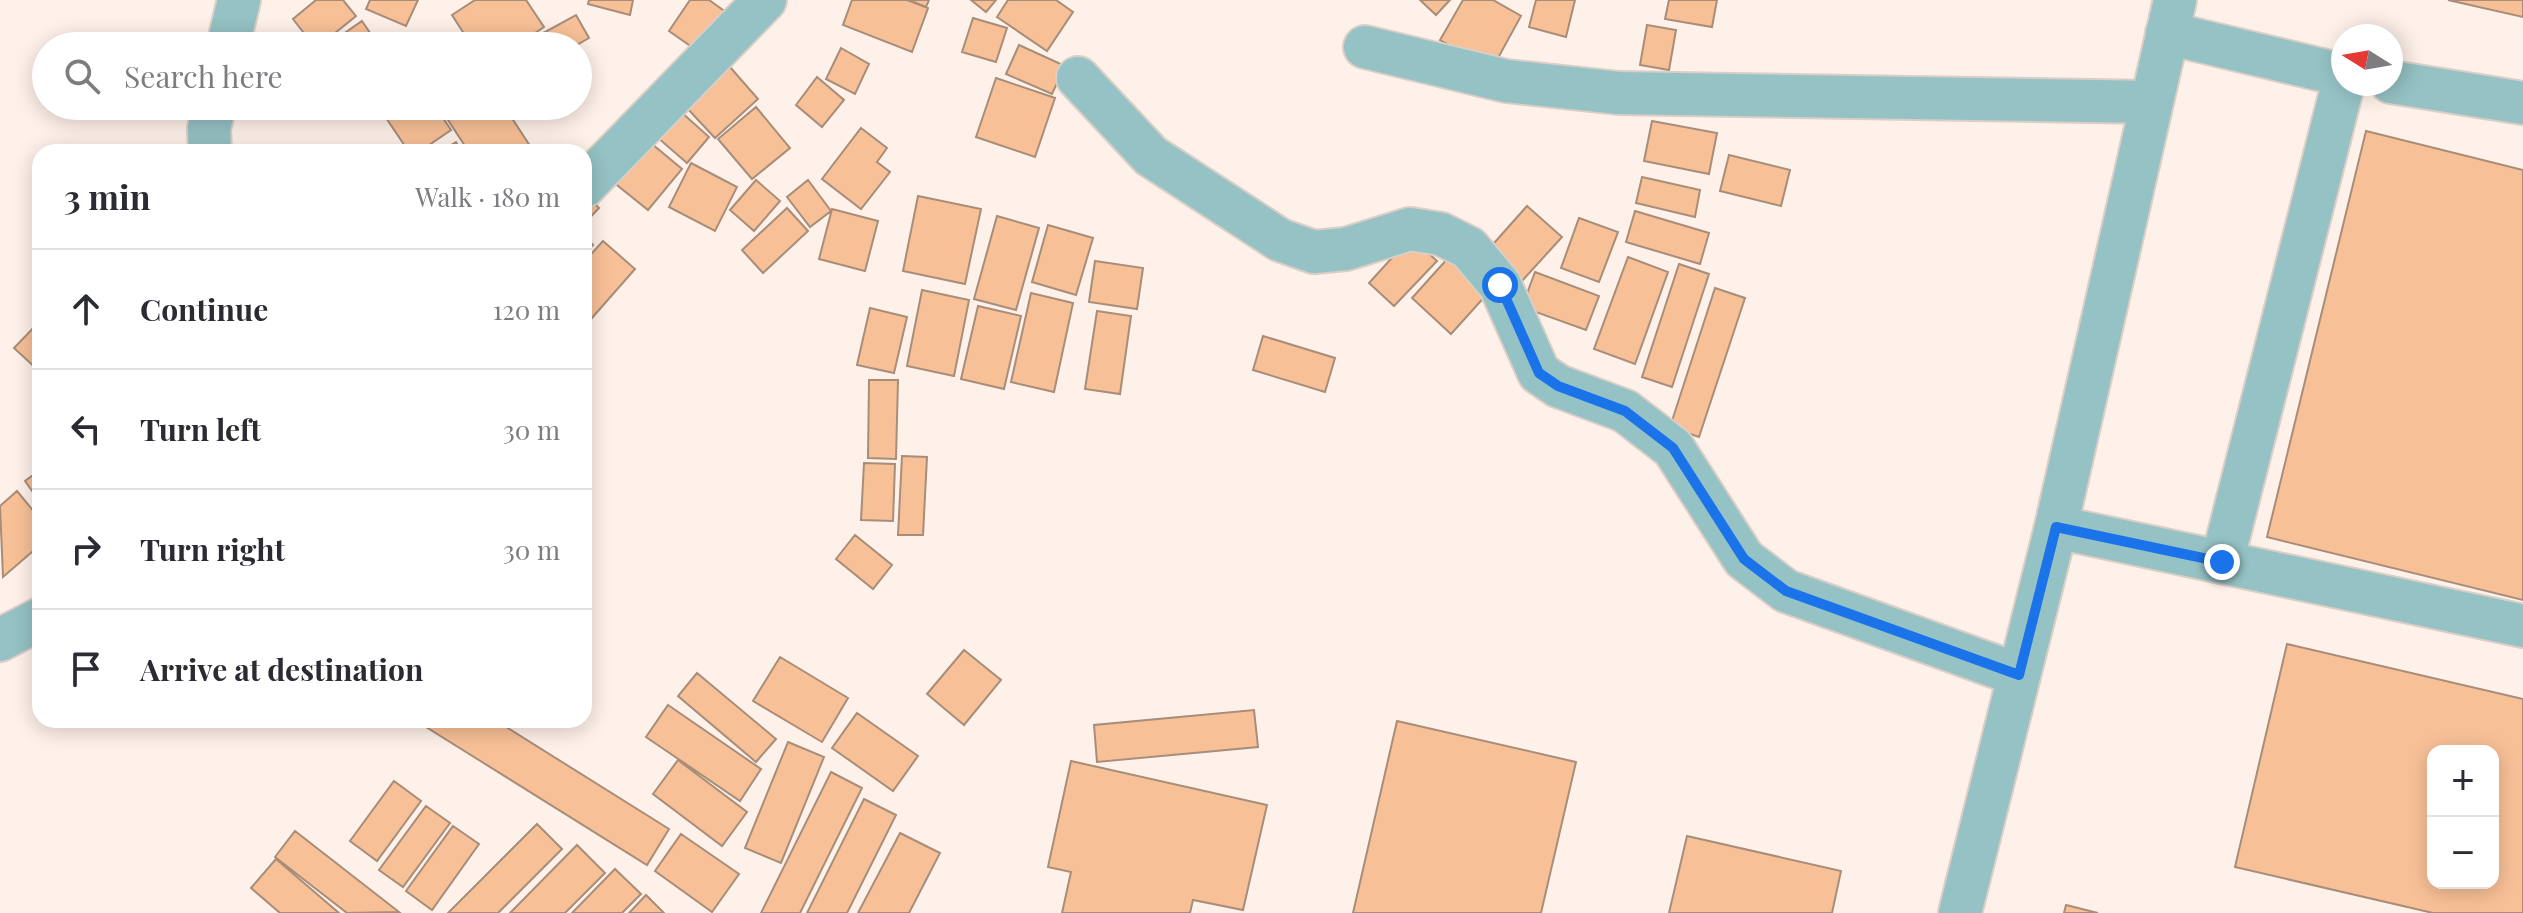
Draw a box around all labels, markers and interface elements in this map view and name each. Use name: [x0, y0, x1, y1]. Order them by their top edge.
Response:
north arrow: [2331, 24, 2403, 96]
search box: [32, 32, 592, 120]
icon: search: [60, 54, 104, 98]
text: Search here: [124, 56, 283, 96]
text: 3 min: [64, 173, 151, 219]
text: Walk · 180 m: [415, 179, 560, 214]
route start: [1482, 267, 1518, 303]
icon: ahead: [64, 287, 108, 331]
text: Continue: [140, 289, 268, 329]
text: 120 m: [493, 292, 560, 327]
icon: left: [64, 407, 108, 451]
text: Turn left: [140, 409, 261, 449]
text: 30 m: [503, 412, 560, 447]
icon: right: [64, 527, 108, 571]
text: Turn right: [140, 529, 285, 569]
text: 30 m: [503, 532, 560, 567]
route end: [2204, 544, 2240, 580]
icon: arrive: [64, 647, 108, 691]
text: Arrive at destination: [140, 649, 423, 689]
map controls: [2427, 745, 2499, 889]
button: +: [2427, 745, 2499, 817]
button: −: [2427, 817, 2499, 889]

